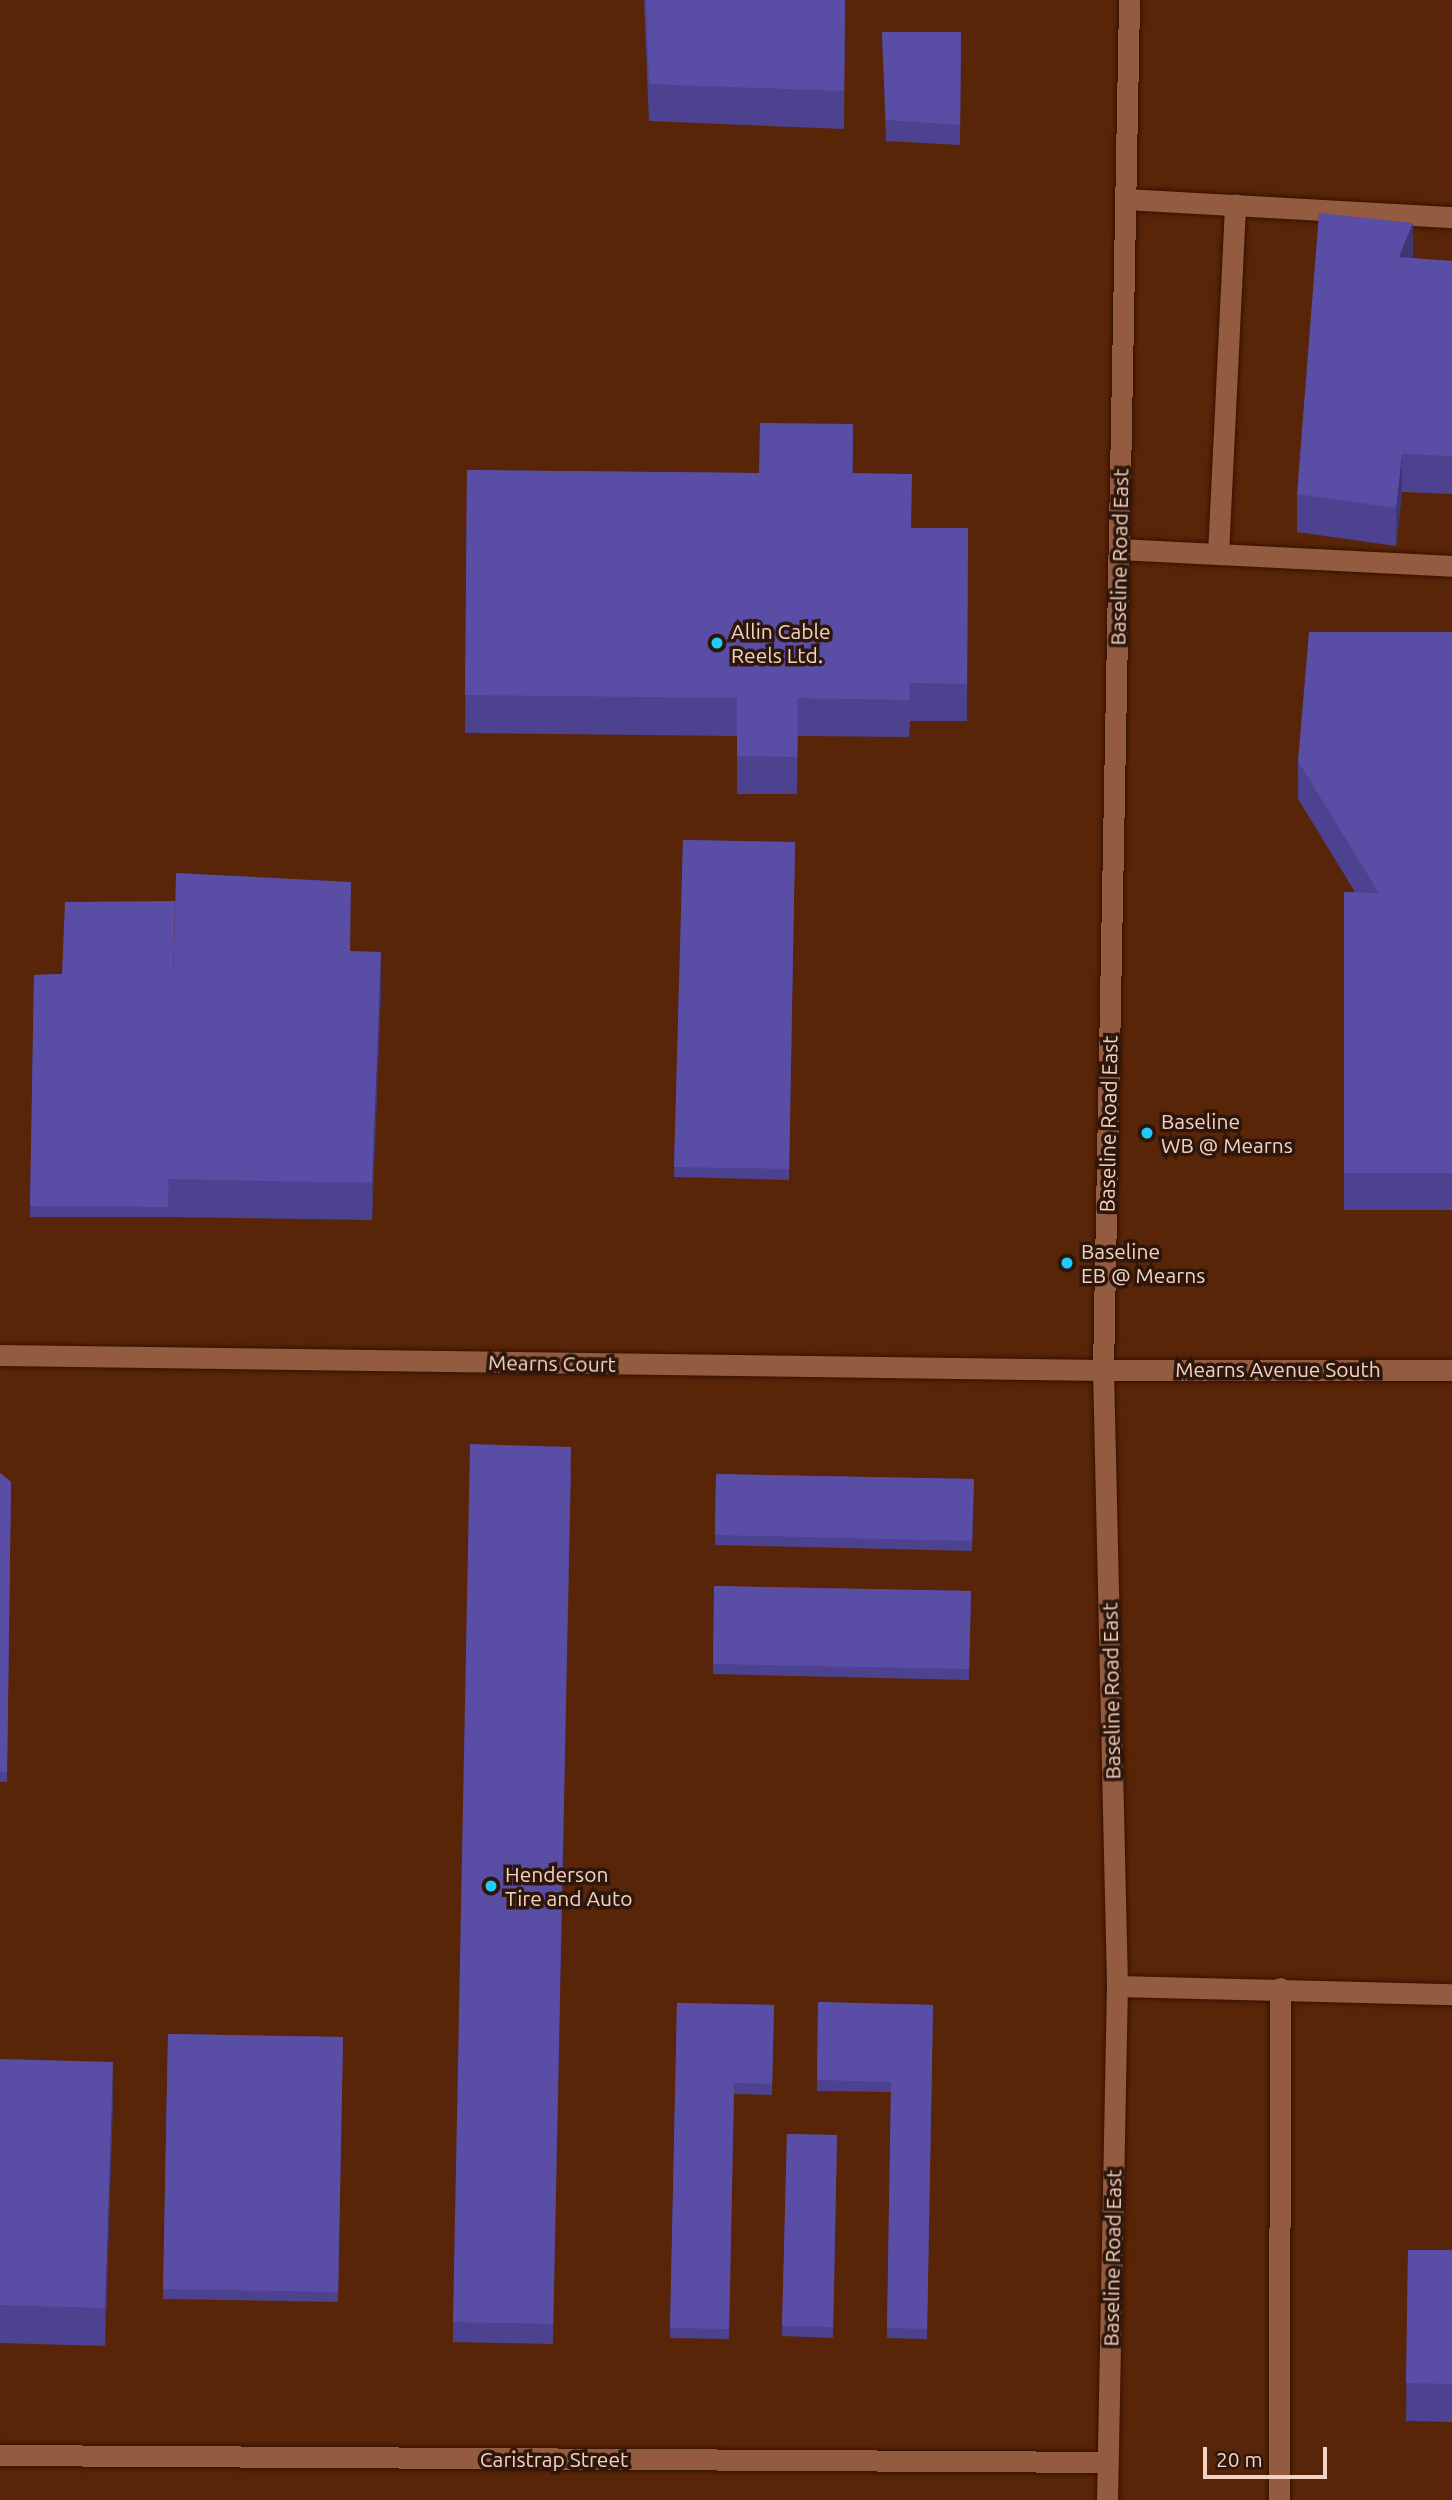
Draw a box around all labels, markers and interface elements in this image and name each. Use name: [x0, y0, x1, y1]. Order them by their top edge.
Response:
street label: Baseline Road East: [1105, 468, 1133, 646]
place label: Allin Cable Reels Ltd.: [731, 618, 831, 668]
marker: Allin Cable Reels Ltd.: [709, 635, 725, 651]
street label: Baseline Road East: [1094, 1035, 1122, 1213]
place label: Baseline WB @ Mearns: [1161, 1108, 1293, 1158]
marker: Baseline WB @ Mearns: [1139, 1125, 1155, 1141]
place label: Baseline EB @ Mearns: [1081, 1238, 1205, 1288]
marker: Baseline EB @ Mearns: [1059, 1255, 1075, 1271]
street label: Mearns Court: [488, 1349, 616, 1377]
street label: Mearns Avenue South: [1175, 1356, 1381, 1382]
street label: Baseline Road East: [1097, 1602, 1125, 1780]
place label: Henderson Tire and Auto: [505, 1861, 633, 1911]
marker: Henderson Tire and Auto: [483, 1878, 499, 1894]
street label: Baseline Road East: [1098, 2169, 1126, 2347]
scale bar: [1207, 2434, 1331, 2478]
street label: Caristrap Street: [480, 2446, 628, 2472]
text: 20 m: [1216, 2447, 1263, 2471]

